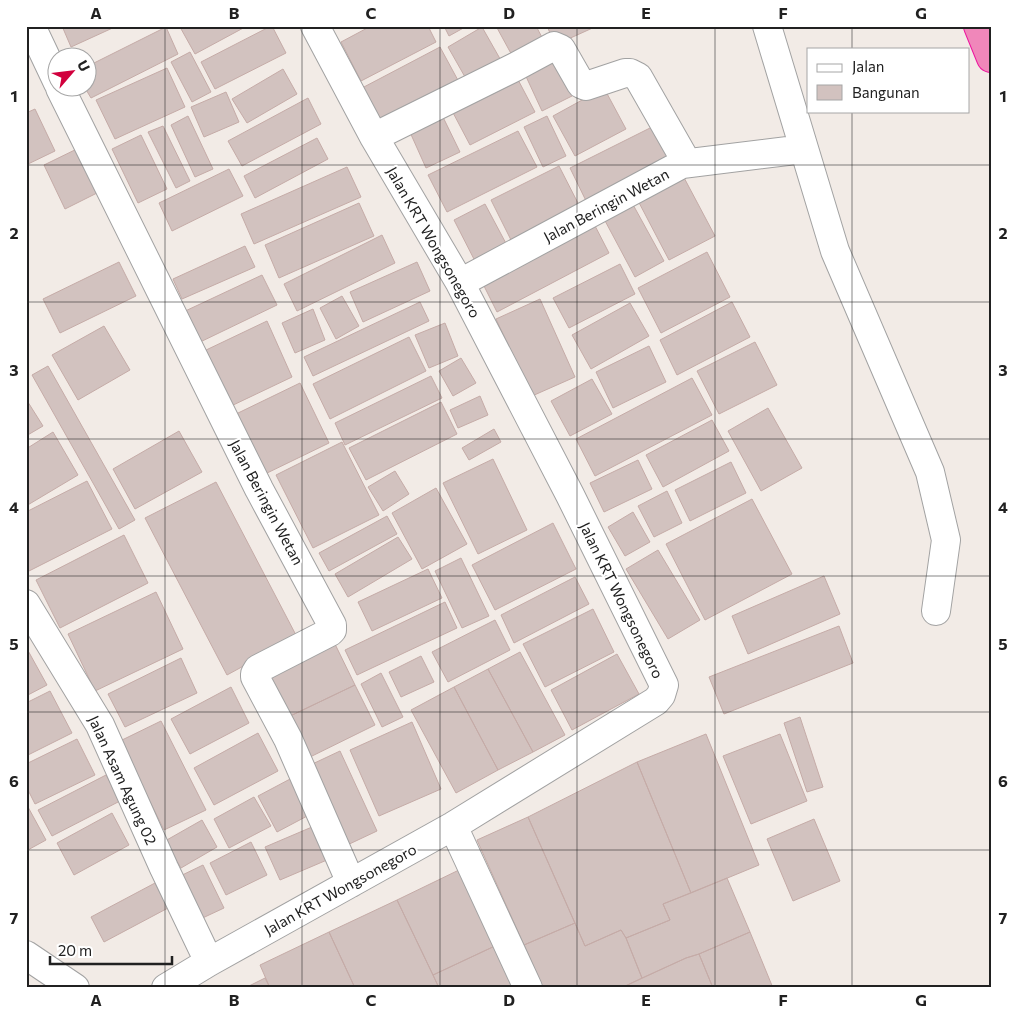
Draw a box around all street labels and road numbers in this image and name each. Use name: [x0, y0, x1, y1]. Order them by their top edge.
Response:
street label: Jalan KRT Wongsonegoro: [383, 163, 485, 321]
street label: Jalan Beringin Wetan: [540, 164, 672, 246]
street label: Jalan Beringin Wetan: [226, 436, 308, 568]
street label: Jalan KRT Wongsonegoro: [576, 519, 668, 681]
street label: Jalan Asam Agung 02: [85, 713, 161, 847]
street label: Jalan KRT Wongsonegoro: [261, 840, 419, 938]

